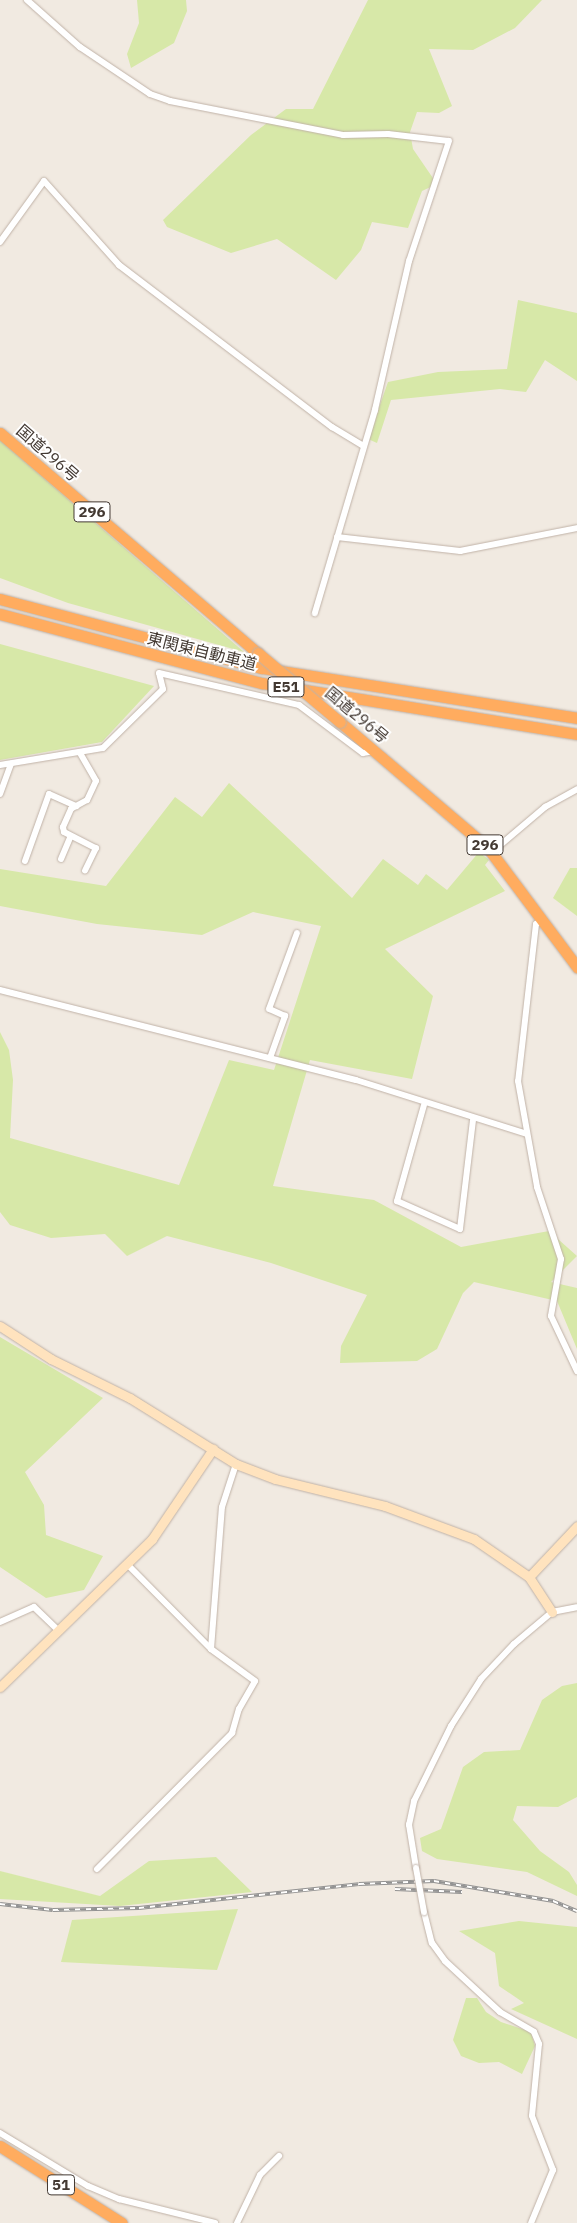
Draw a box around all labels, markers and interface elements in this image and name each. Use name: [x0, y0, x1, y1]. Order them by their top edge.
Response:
street label: 国道296号: [13, 421, 83, 485]
road number: 296: [73, 500, 111, 524]
street label: 東関東自動車道: [145, 628, 259, 674]
road number: E51: [267, 674, 305, 700]
street label: 国道296号: [321, 683, 393, 747]
road number: 296: [466, 832, 504, 858]
road number: 51: [46, 2172, 76, 2198]

